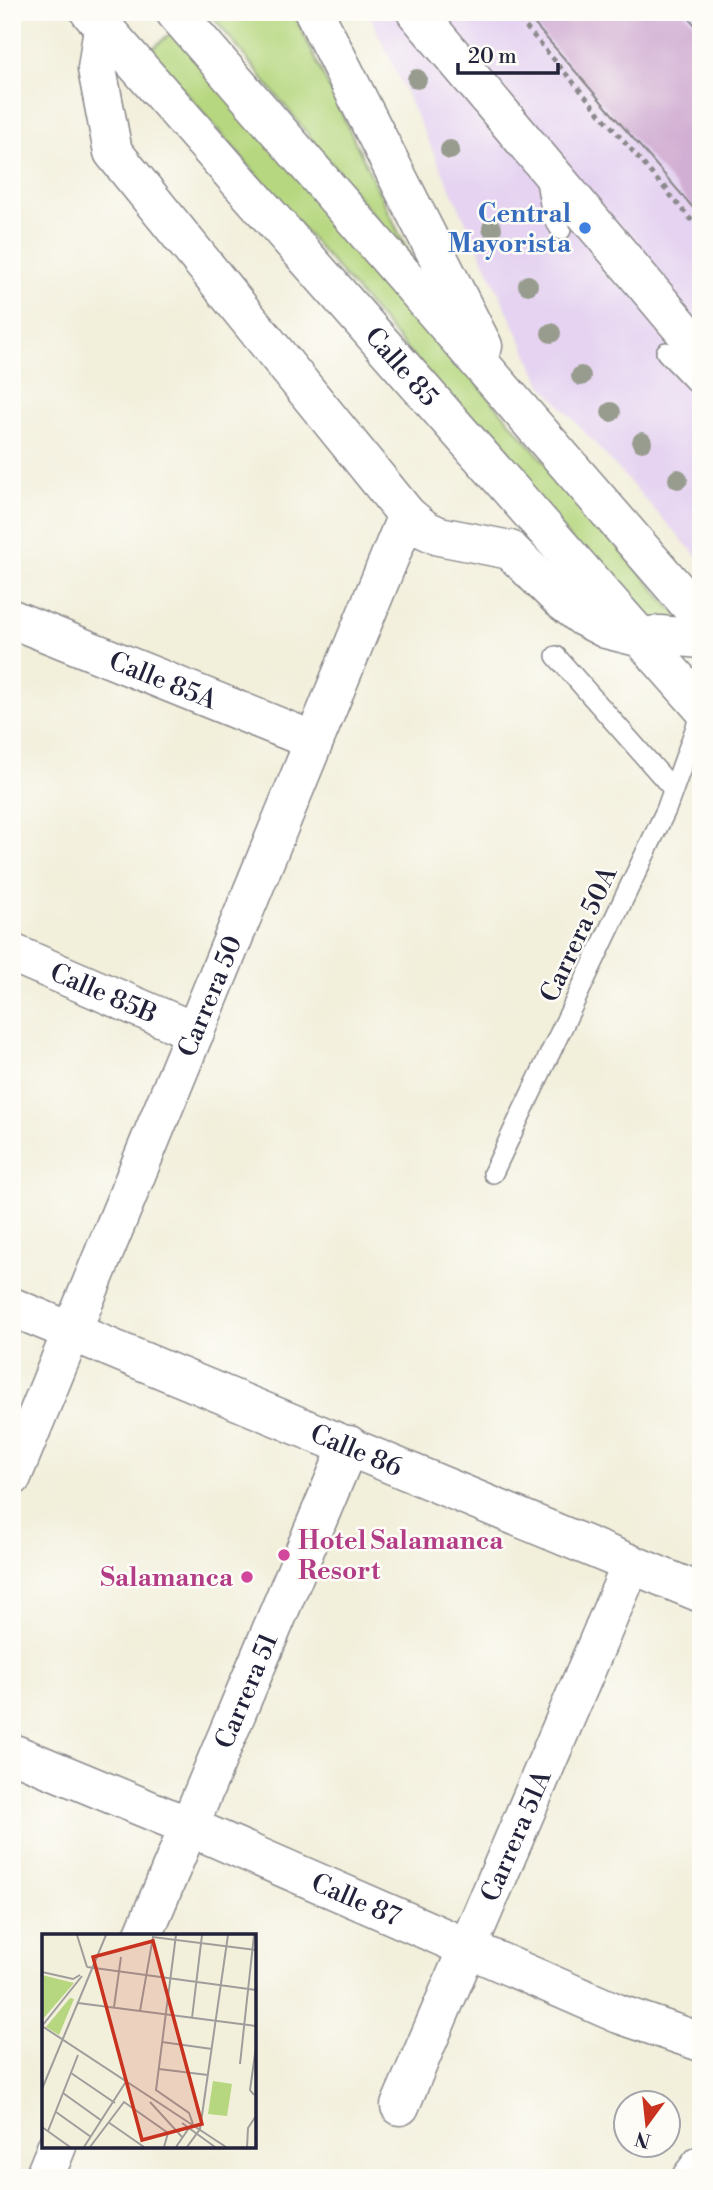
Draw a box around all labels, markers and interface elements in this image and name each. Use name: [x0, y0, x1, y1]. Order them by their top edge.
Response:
scale bar: [458, 32, 557, 76]
text: 20 m: [468, 44, 517, 70]
place label: Central Mayorista: [448, 198, 572, 260]
marker: Central Mayorista: [577, 220, 593, 236]
street label: Calle 85: [358, 321, 445, 413]
street label: Calle 85A: [104, 645, 222, 717]
street label: Carrera 50A: [534, 860, 625, 1007]
street label: Carrera 50: [171, 931, 250, 1062]
street label: Calle 85B: [45, 956, 162, 1031]
street label: Calle 86: [305, 1418, 407, 1484]
place label: Hotel Salamanca Resort: [298, 1525, 504, 1587]
marker: Hotel Salamanca Resort: [276, 1547, 292, 1563]
place label: Salamanca: [100, 1562, 234, 1594]
marker: Salamanca: [239, 1569, 255, 1585]
street label: Carrera 51: [208, 1629, 285, 1754]
street label: Carrera 51A: [474, 1764, 559, 1907]
street label: Calle 87: [306, 1867, 405, 1934]
inset map: [42, 1934, 256, 2148]
north arrow: [612, 2088, 682, 2158]
text: N: [632, 2126, 653, 2153]

